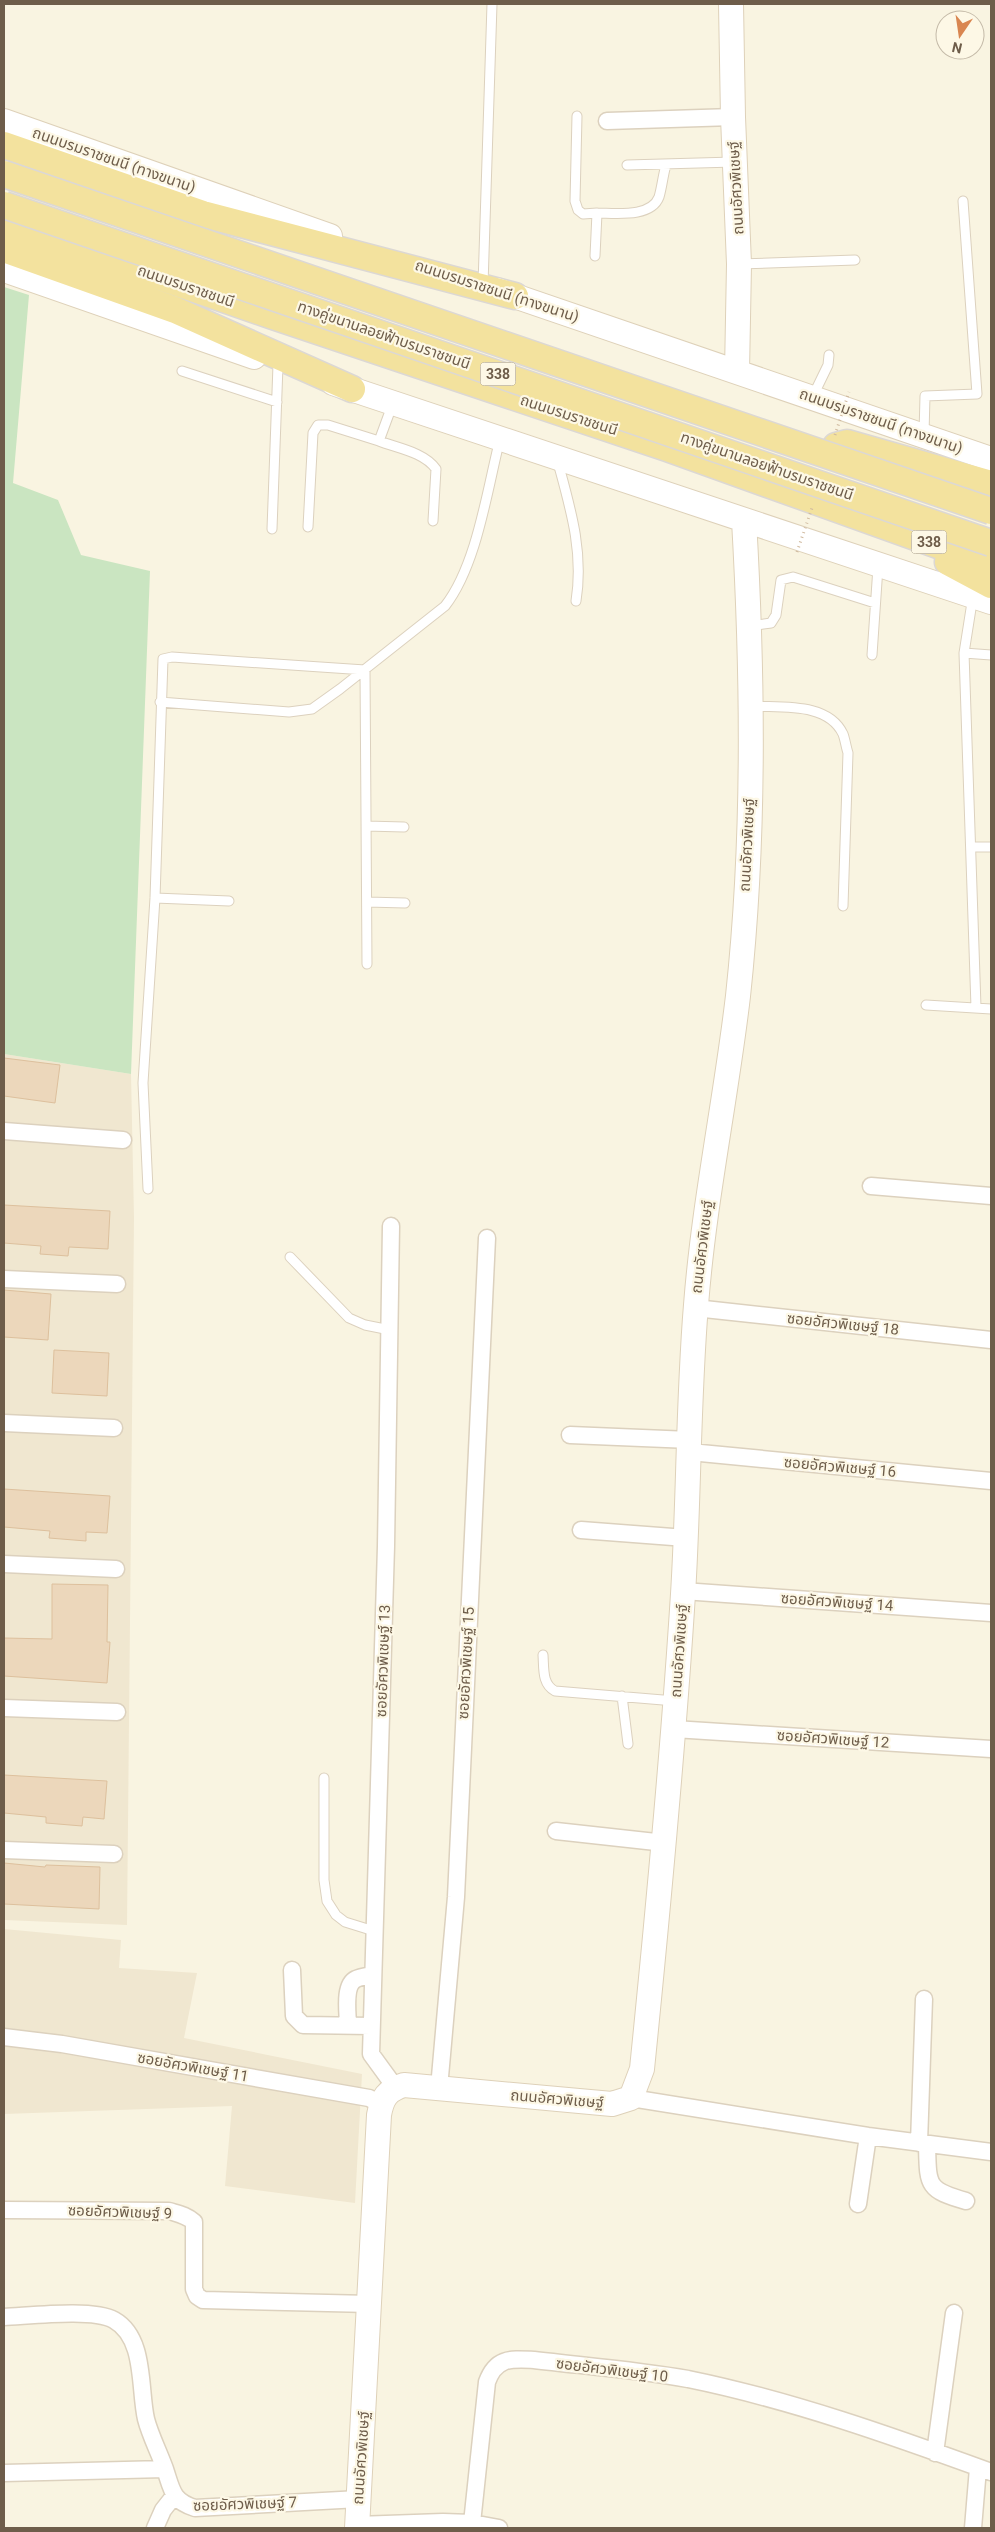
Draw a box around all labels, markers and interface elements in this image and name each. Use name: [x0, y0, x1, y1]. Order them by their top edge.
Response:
north arrow: [935, 10, 985, 60]
text: N: [950, 39, 964, 57]
street label: ถนนบรมราชชนนี (ทางขนาน): [30, 124, 198, 196]
street label: ถนนอัศวพิเชษฐ์: [725, 141, 747, 235]
street label: ถนนบรมราชชนนี (ทางขนาน): [413, 256, 581, 326]
street label: ถนนบรมราชชนนี: [135, 261, 237, 311]
street label: ทางคู่ขนานลอยฟ้าบรมราชชนนี: [295, 297, 473, 373]
road number: 338: [480, 362, 516, 386]
street label: ถนนบรมราชชนนี (ทางขนาน): [797, 385, 965, 457]
street label: ถนนบรมราชชนนี: [518, 391, 620, 439]
street label: ทางคู่ขนานลอยฟ้าบรมราชชนนี: [678, 428, 856, 504]
road number: 338: [912, 530, 946, 554]
street label: ถนนอัศวพิเชษฐ์: [736, 798, 758, 892]
street label: ถนนอัศวพิเชษฐ์: [687, 1199, 717, 1295]
street label: ซอยอัศวพิเชษฐ์ 18: [786, 1309, 900, 1339]
street label: ซอยอัศวพิเชษฐ์ 16: [783, 1453, 897, 1481]
street label: ซอยอัศวพิเชษฐ์ 14: [780, 1589, 894, 1615]
street label: ซอยอัศวพิเชษฐ์ 13: [372, 1604, 394, 1718]
street label: ถนนอัศวพิเชษฐ์: [667, 1604, 691, 1698]
street label: ซอยอัศวพิเชษฐ์ 15: [454, 1606, 478, 1720]
street label: ซอยอัศวพิเชษฐ์ 12: [776, 1726, 890, 1752]
street label: ซอยอัศวพิเชษฐ์ 11: [136, 2048, 250, 2086]
street label: ถนนอัศวพิเชษฐ์: [510, 2086, 605, 2112]
street label: ซอยอัศวพิเชษฐ์ 9: [68, 2201, 172, 2223]
street label: ซอยอัศวพิเชษฐ์ 10: [555, 2354, 669, 2386]
street label: ถนนอัศวพิเชษฐ์: [349, 2411, 373, 2505]
street label: ซอยอัศวพิเชษฐ์ 7: [193, 2493, 297, 2515]

